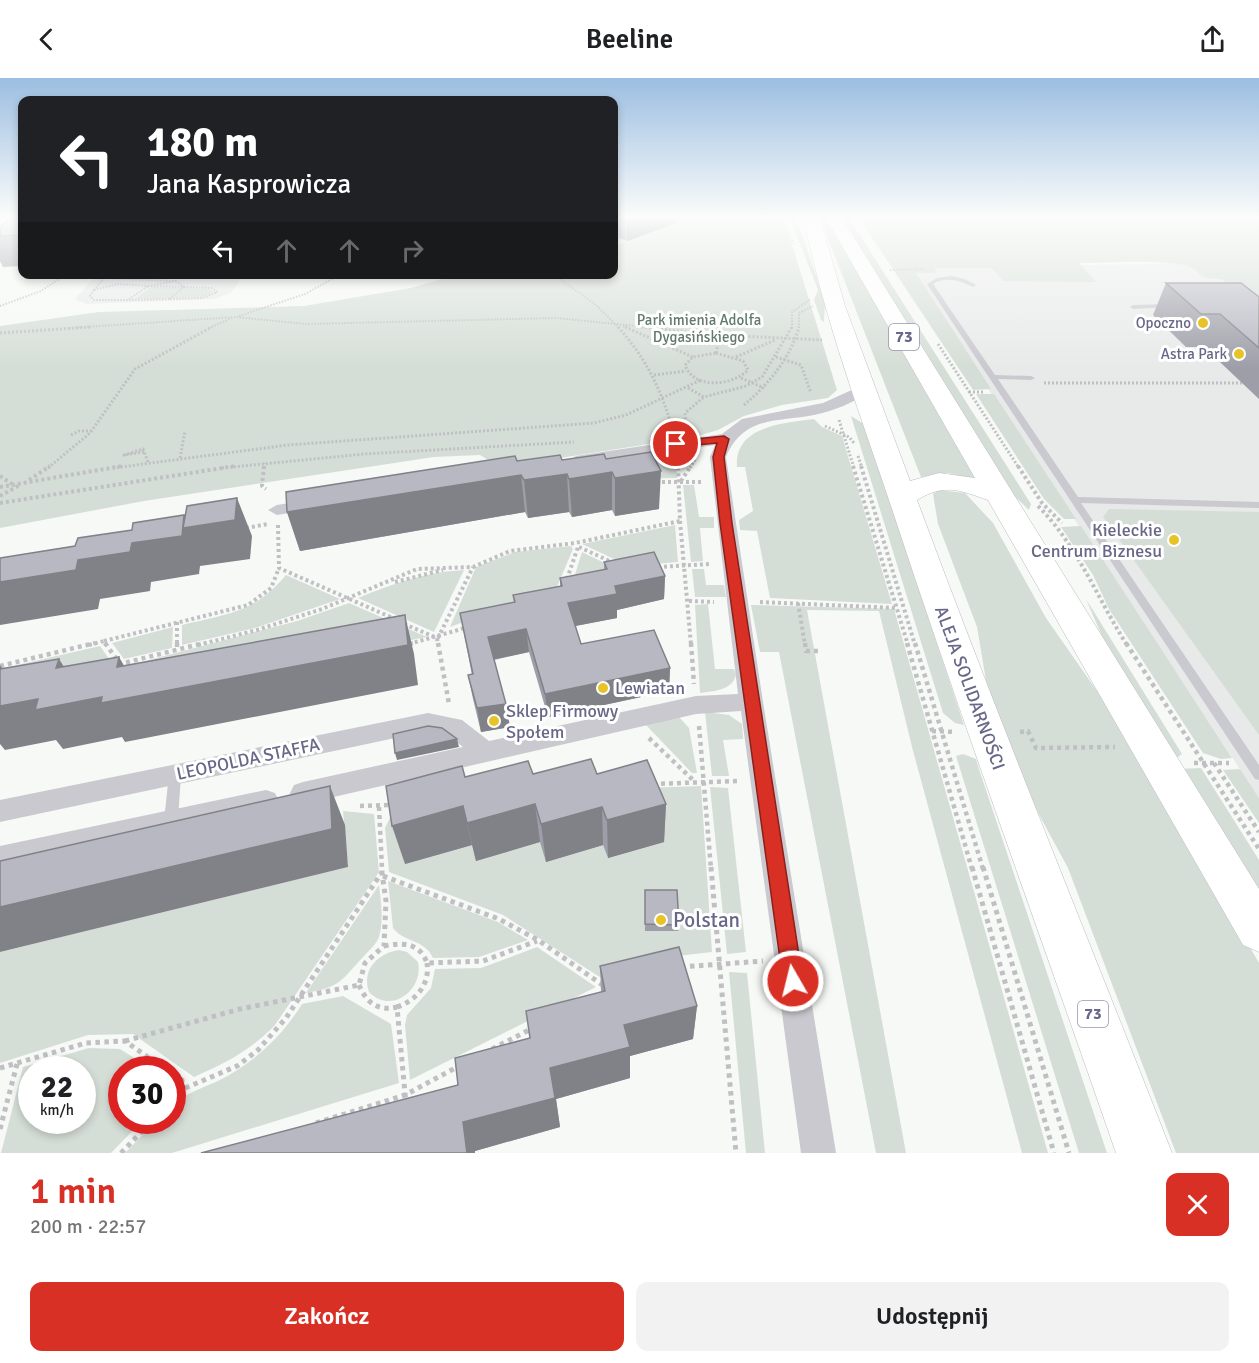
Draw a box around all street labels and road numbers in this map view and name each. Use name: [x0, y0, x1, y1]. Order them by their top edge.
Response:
road number: 73: [889, 324, 919, 350]
street label: ALEJA SOLIDARNOŚCI: [930, 603, 1010, 773]
street label: LEOPOLDA STAFFA: [174, 733, 322, 785]
road number: 73: [1078, 1001, 1108, 1027]

